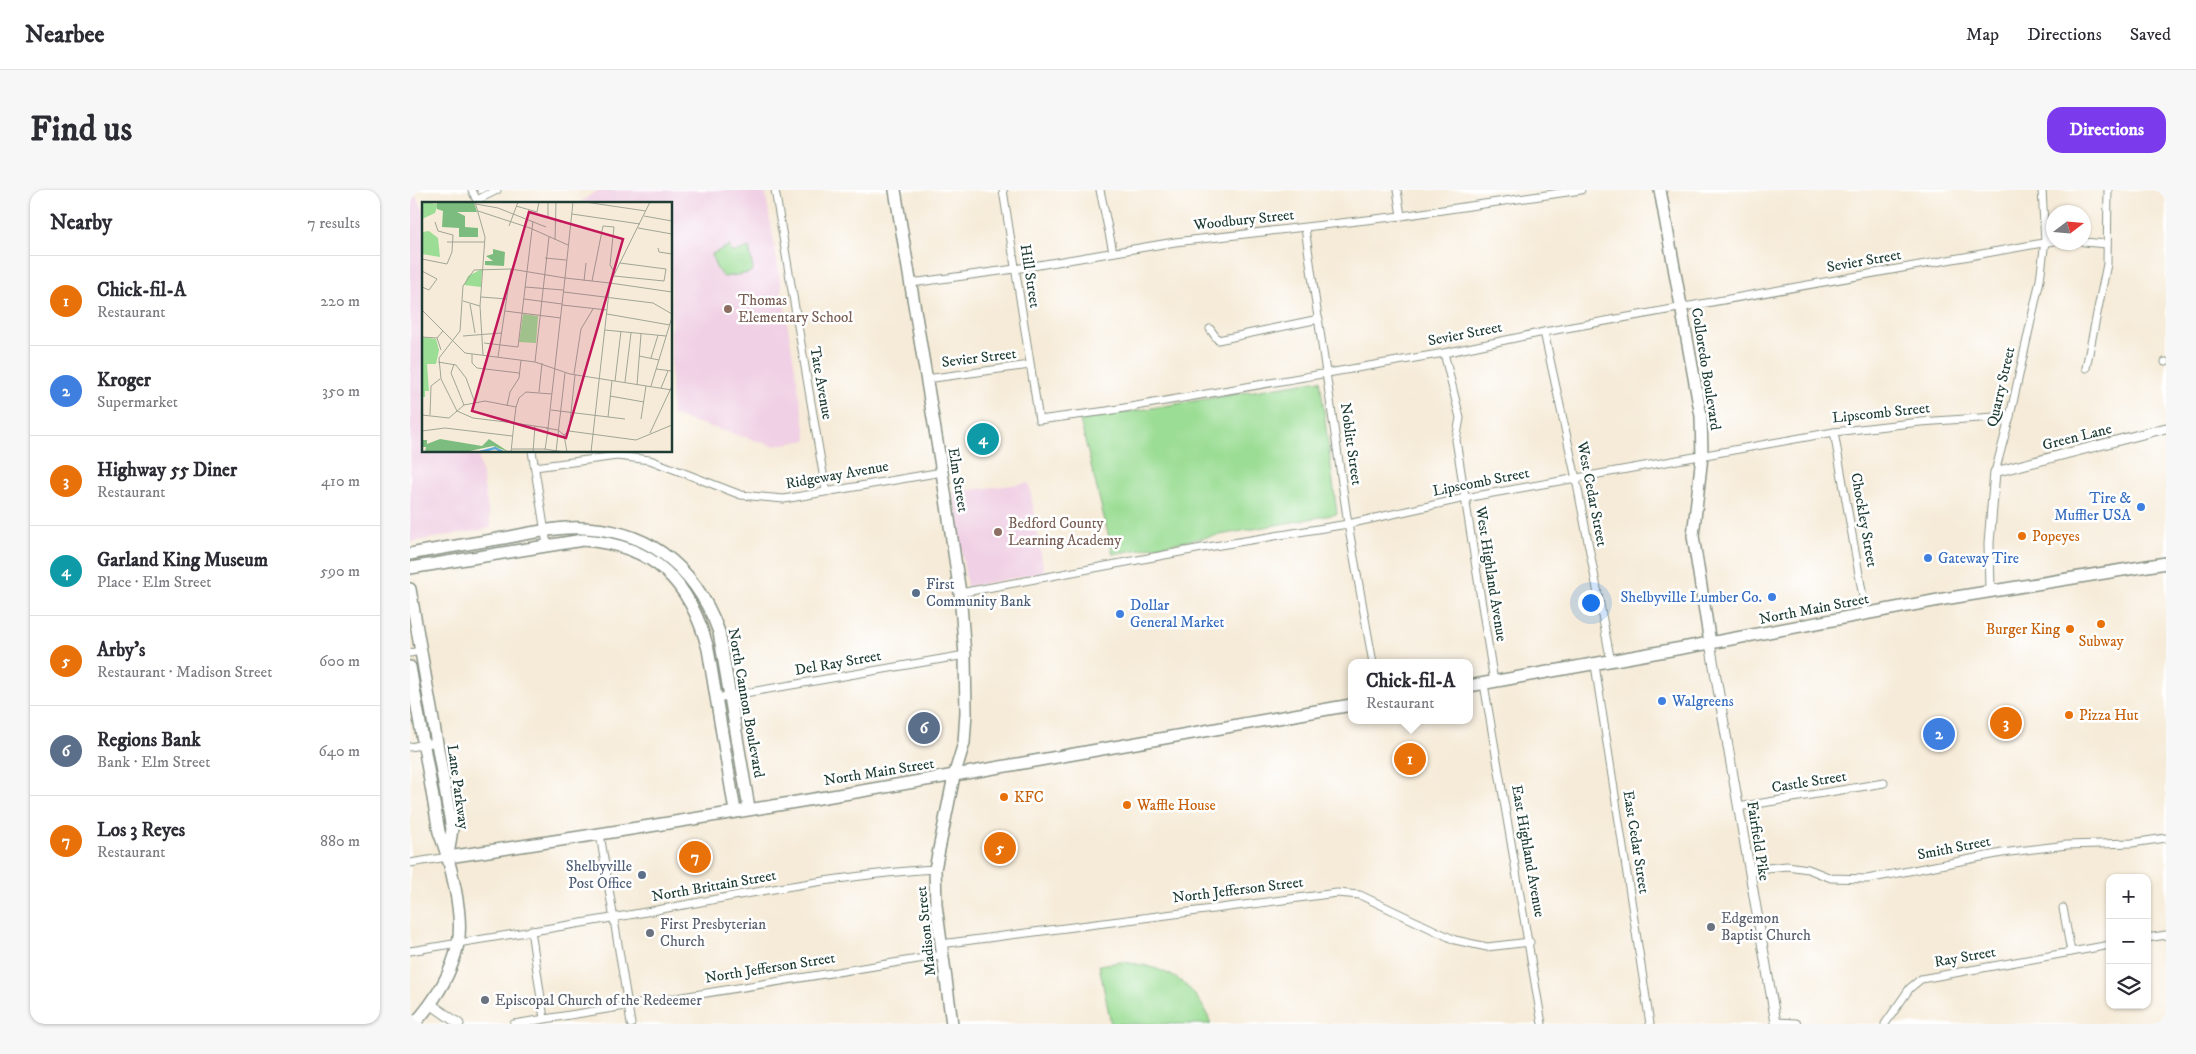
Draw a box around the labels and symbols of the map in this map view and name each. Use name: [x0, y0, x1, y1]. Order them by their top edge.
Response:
inset map: [422, 202, 672, 452]
street label: Woodbury Street: [1192, 205, 1295, 235]
north arrow: [2046, 205, 2091, 250]
street label: Hill Street: [1016, 243, 1044, 309]
street label: Sevier Street: [1825, 245, 1903, 277]
place label: Thomas Elementary School: [738, 291, 853, 327]
marker: Thomas Elementary School: [722, 303, 734, 315]
street label: Colloredo Boulevard: [1687, 306, 1725, 432]
street label: Sevier Street: [1426, 317, 1504, 350]
street label: Sevier Street: [941, 344, 1018, 372]
street label: Tate Avenue: [805, 345, 837, 421]
street label: Quarry Street: [1983, 345, 2019, 429]
street label: Lipscomb Street: [1831, 398, 1931, 428]
street label: Noblitt Street: [1336, 402, 1366, 487]
street label: Green Lane: [2040, 419, 2114, 455]
pin: 4: [967, 420, 999, 458]
street label: West Cedar Street: [1572, 439, 1612, 548]
street label: Elm Street: [944, 446, 973, 514]
street label: Ridgeway Avenue: [784, 457, 890, 493]
street label: Lipscomb Street: [1431, 463, 1531, 501]
street label: Chockley Street: [1846, 471, 1882, 569]
place label: Tire & Muffler USA: [2054, 489, 2131, 525]
marker: Tire & Muffler USA: [2135, 501, 2147, 513]
street label: West Highland Avenue: [1471, 504, 1511, 643]
place label: Bedford County Learning Academy: [1008, 514, 1122, 550]
marker: Bedford County Learning Academy: [992, 526, 1004, 538]
place label: Popeyes: [2032, 527, 2080, 546]
marker: Popeyes: [2016, 530, 2028, 542]
place label: Gateway Tire: [1938, 549, 2019, 568]
marker: Gateway Tire: [1922, 552, 1934, 564]
place label: First Community Bank: [926, 575, 1031, 611]
marker: First Community Bank: [910, 587, 922, 599]
place label: Shelbyville Lumber Co.: [1620, 588, 1762, 607]
street label: North Main Street: [1758, 589, 1871, 629]
your location: [1578, 590, 1604, 616]
marker: Shelbyville Lumber Co.: [1766, 591, 1778, 603]
place label: Dollar General Market: [1130, 596, 1224, 632]
marker: Dollar General Market: [1114, 608, 1126, 620]
marker: Subway: [2095, 618, 2107, 630]
place label: Burger King: [1986, 620, 2061, 639]
marker: Burger King: [2064, 623, 2076, 635]
street label: North Cannon Boulevard: [723, 627, 769, 780]
place label: Subway: [2078, 632, 2124, 651]
street label: Del Ray Street: [793, 646, 883, 680]
place label: Walgreens: [1671, 692, 1734, 711]
marker: Walgreens: [1656, 695, 1668, 707]
pin: 3: [1990, 704, 2022, 742]
place label: Pizza Hut: [2079, 706, 2139, 725]
pin: 6: [908, 709, 940, 747]
marker: Pizza Hut: [2063, 709, 2075, 721]
pin: 2: [1923, 715, 1955, 753]
pin: 1: [1394, 740, 1426, 778]
street label: Lane Parkway: [443, 743, 473, 831]
street label: North Main Street: [823, 754, 936, 790]
street label: Castle Street: [1770, 767, 1848, 797]
street label: East Highland Avenue: [1507, 783, 1549, 919]
place label: KFC: [1014, 788, 1044, 807]
street label: East Cedar Street: [1618, 789, 1654, 895]
marker: KFC: [998, 791, 1010, 803]
place label: Waffle House: [1136, 796, 1216, 815]
marker: Waffle House: [1121, 799, 1133, 811]
street label: Fairfield Pike: [1742, 800, 1774, 882]
pin: 5: [984, 829, 1016, 867]
street label: Smith Street: [1916, 832, 1992, 864]
pin: 7: [679, 838, 711, 876]
place label: Shelbyville Post Office: [566, 857, 632, 893]
street label: North Brittain Street: [650, 866, 778, 906]
marker: Shelbyville Post Office: [636, 869, 648, 881]
street label: North Jefferson Street: [1172, 873, 1305, 907]
street label: Madison Street: [912, 885, 940, 977]
place label: Edgemon Baptist Church: [1721, 909, 1811, 945]
place label: First Presbyterian Church: [660, 915, 766, 951]
marker: Edgemon Baptist Church: [1705, 921, 1717, 933]
marker: First Presbyterian Church: [644, 927, 656, 939]
street label: Ray Street: [1933, 942, 1997, 972]
street label: North Jefferson Street: [704, 948, 837, 988]
place label: Episcopal Church of the Redeemer: [495, 991, 702, 1010]
marker: Episcopal Church of the Redeemer: [479, 994, 491, 1006]

